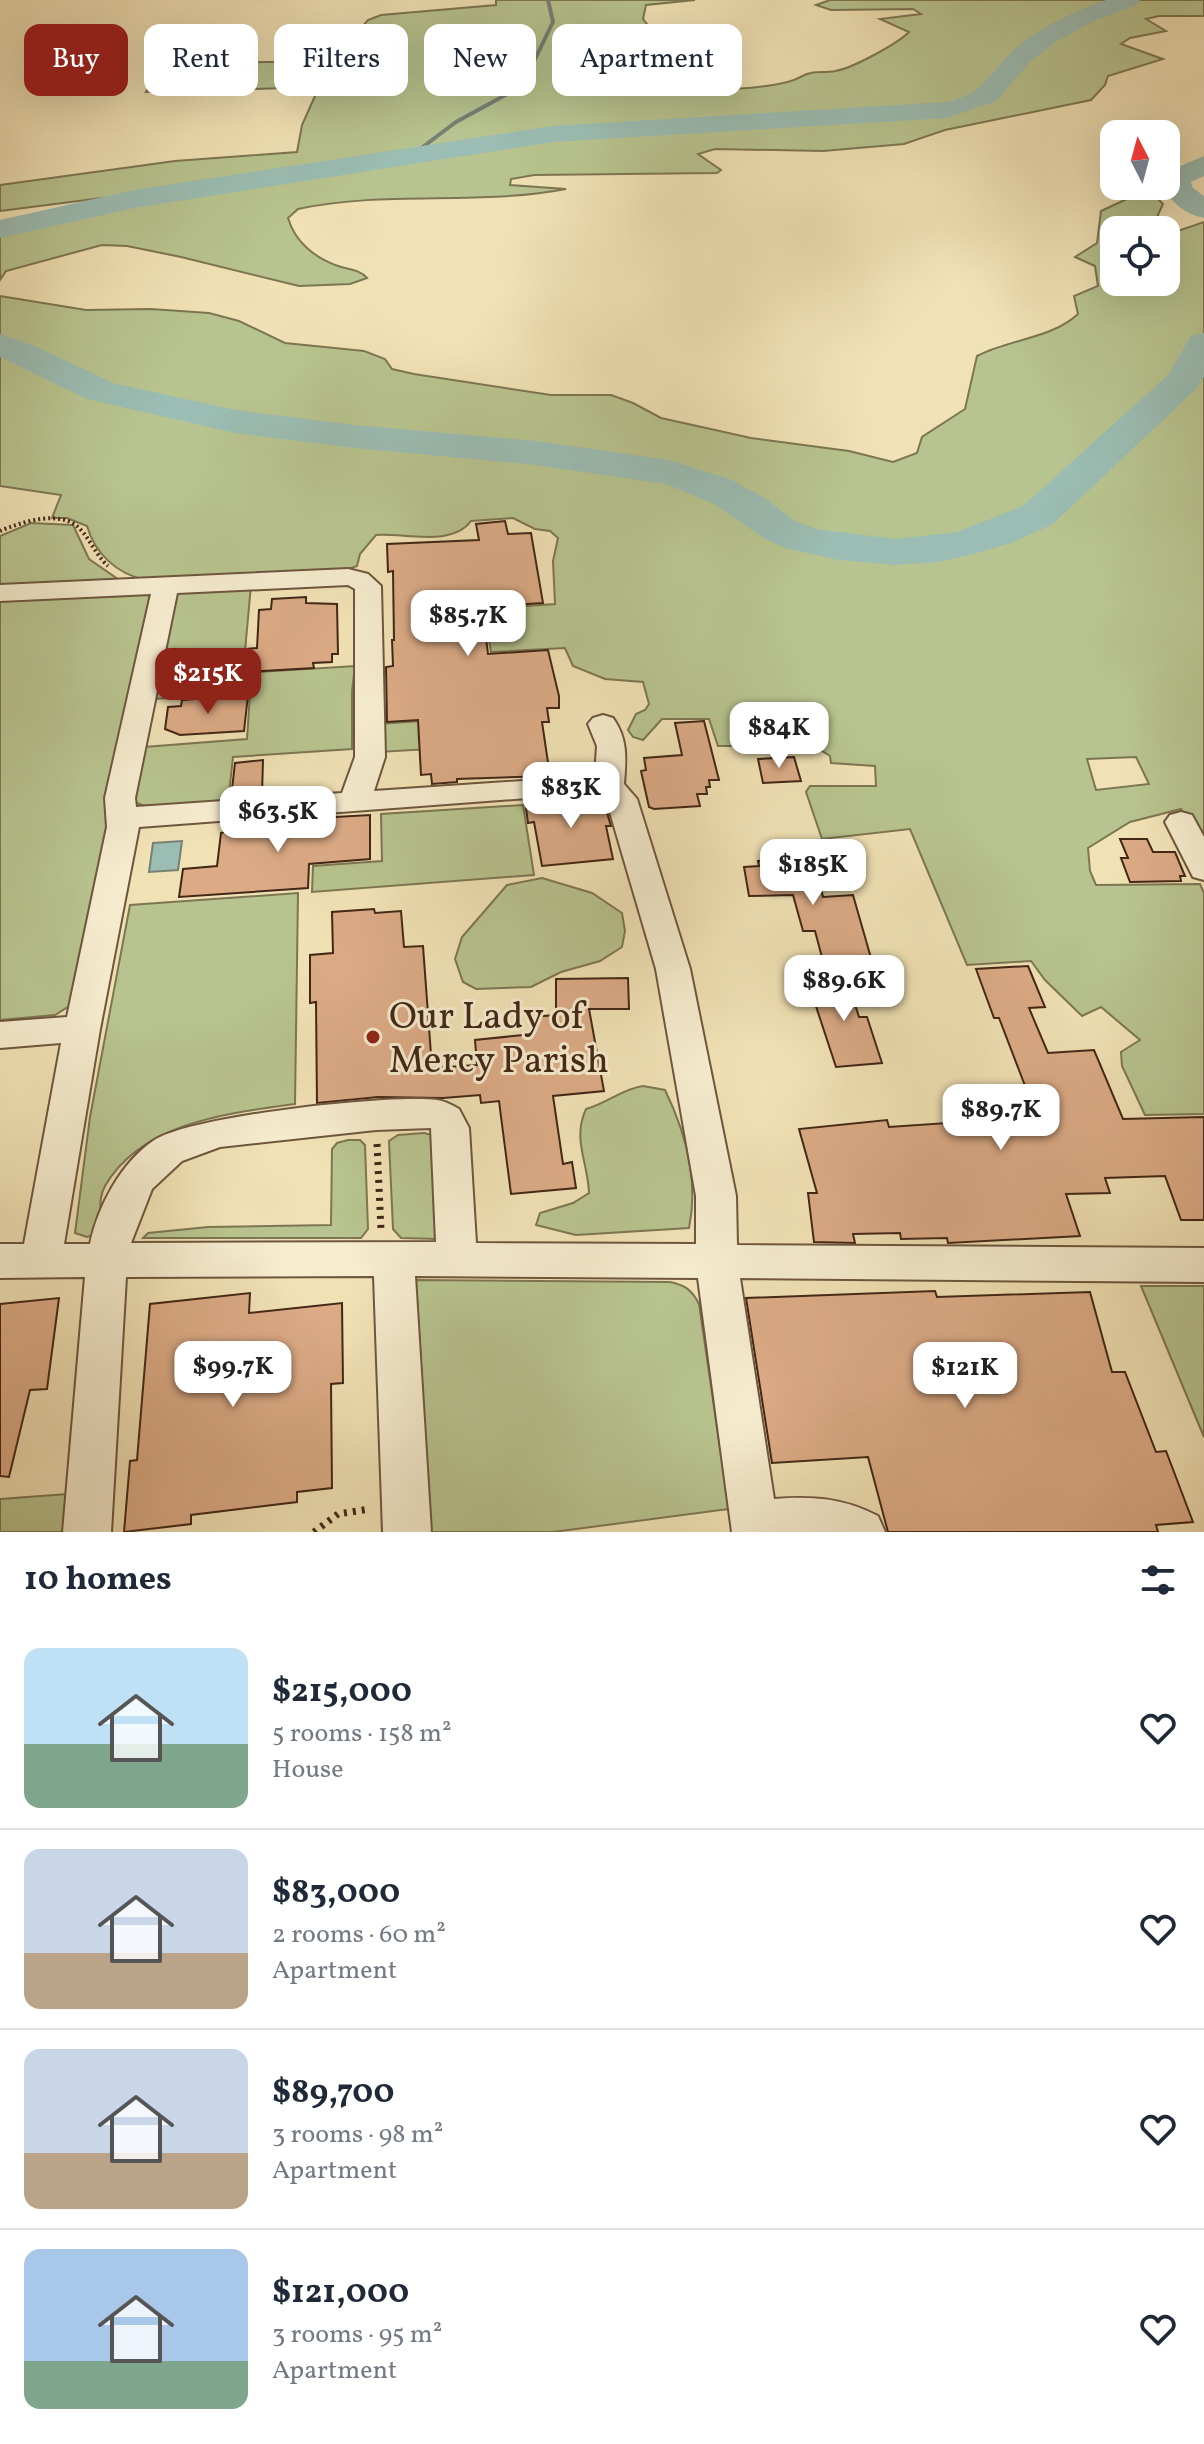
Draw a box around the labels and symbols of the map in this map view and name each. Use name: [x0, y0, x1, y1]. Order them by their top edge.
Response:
north arrow: [1100, 120, 1180, 200]
pin: $85.7K: [403, 590, 533, 658]
pin: $215K: [152, 648, 264, 716]
pin: $84K: [732, 702, 826, 770]
pin: $83K: [524, 762, 618, 830]
pin: $63.5K: [213, 786, 343, 854]
pin: $185K: [757, 839, 869, 907]
pin: $89.6K: [779, 955, 909, 1023]
place label: Our Lady of Mercy Parish: [389, 992, 609, 1089]
marker: Our Lady of Mercy Parish: [364, 1028, 382, 1046]
pin: $89.7K: [936, 1084, 1066, 1152]
pin: $99.7K: [168, 1341, 298, 1409]
pin: $121K: [909, 1342, 1021, 1410]

